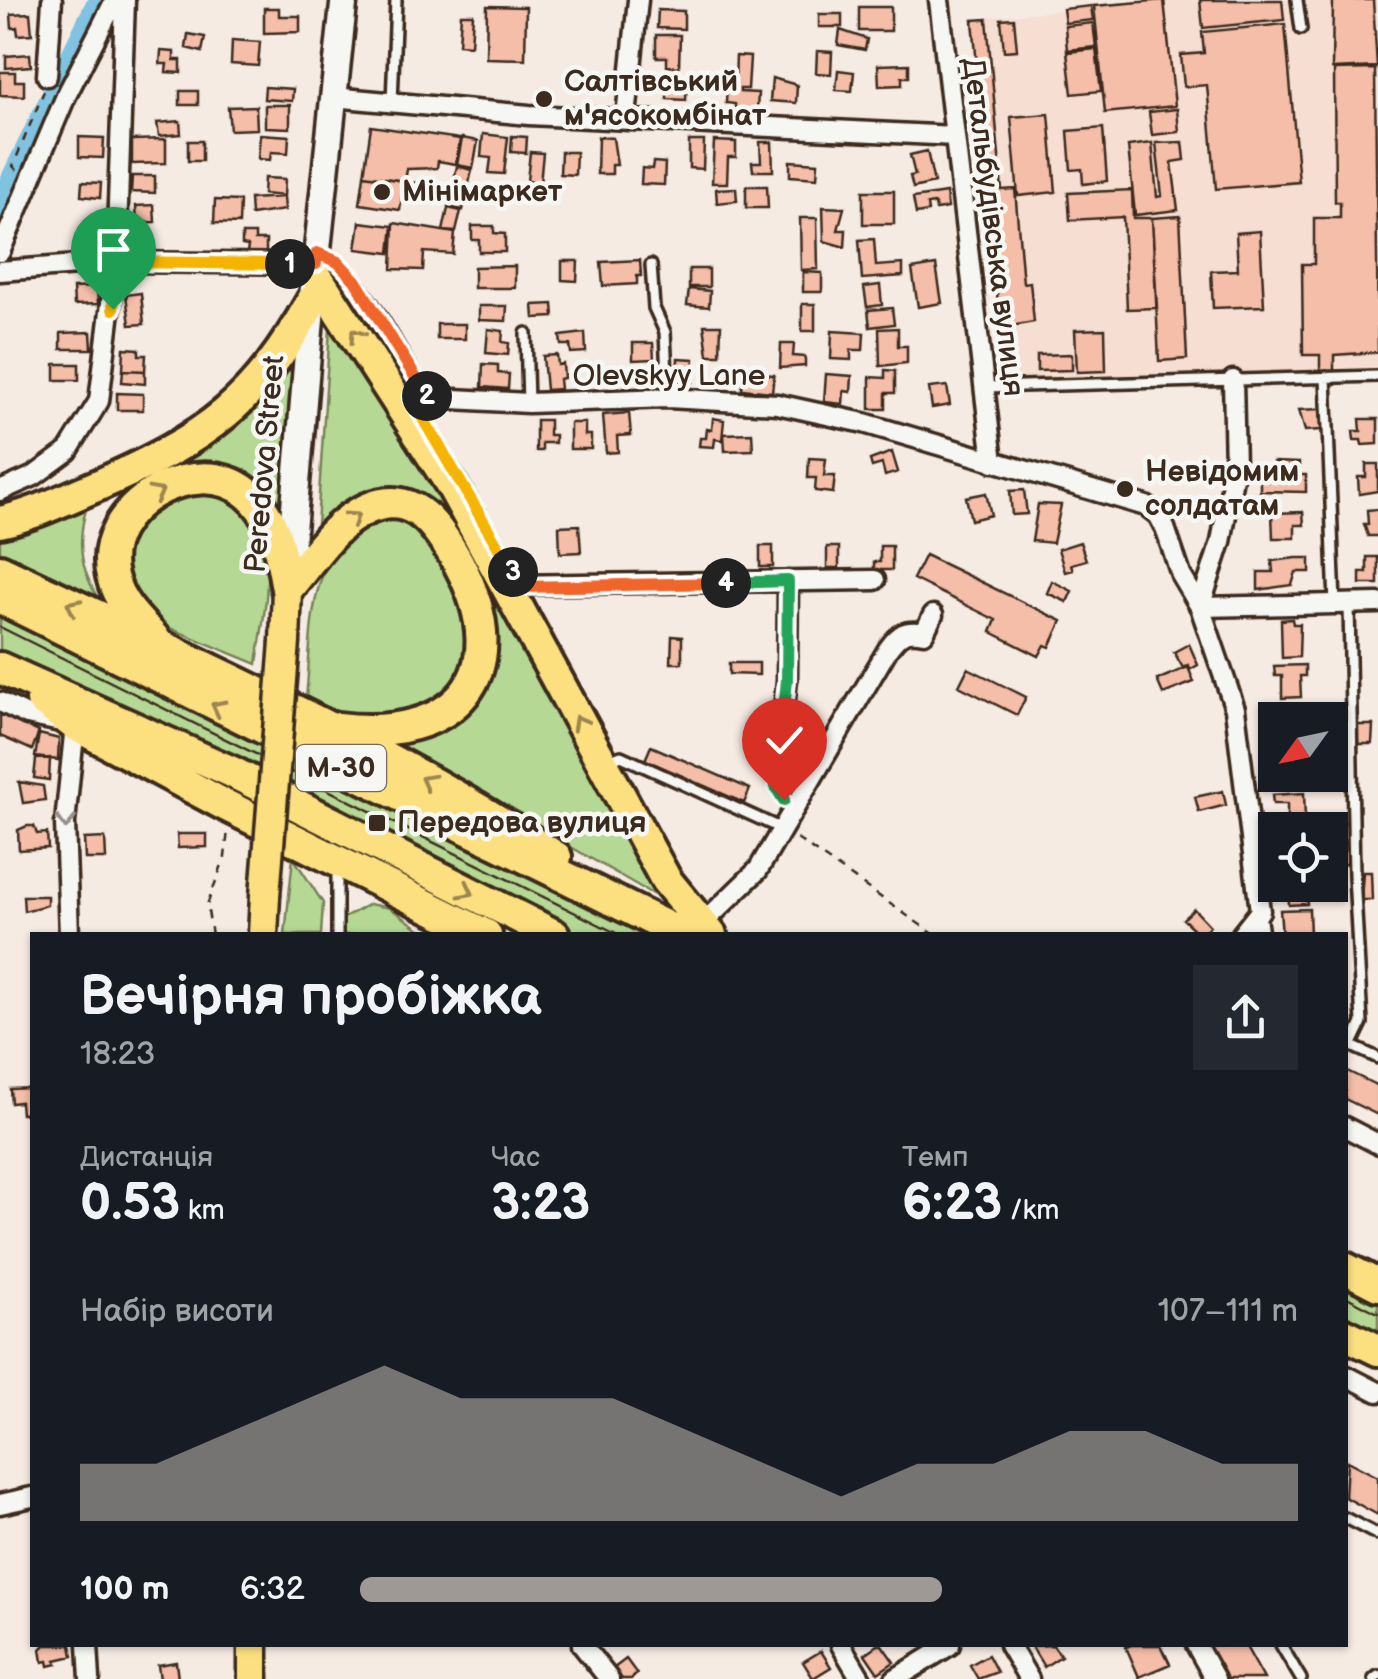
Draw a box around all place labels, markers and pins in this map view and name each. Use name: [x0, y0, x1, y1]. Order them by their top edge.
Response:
place label: Салтівський м'ясокомбінат: [564, 64, 767, 134]
marker: Салтівський м'ясокомбінат: [533, 88, 555, 110]
place label: Мінімаркет: [402, 174, 563, 210]
marker: Мінімаркет: [371, 181, 393, 203]
pin: [71, 207, 156, 310]
pin: 1: [265, 239, 315, 289]
pin: 2: [402, 371, 452, 421]
place label: Невідомим солдатам: [1145, 454, 1299, 524]
marker: Невідомим солдатам: [1114, 478, 1136, 500]
pin: 3: [488, 547, 538, 597]
pin: 4: [701, 558, 751, 608]
pin: [742, 698, 827, 801]
place label: Передова вулиця: [397, 805, 647, 841]
marker: Передова вулиця: [366, 812, 388, 834]

